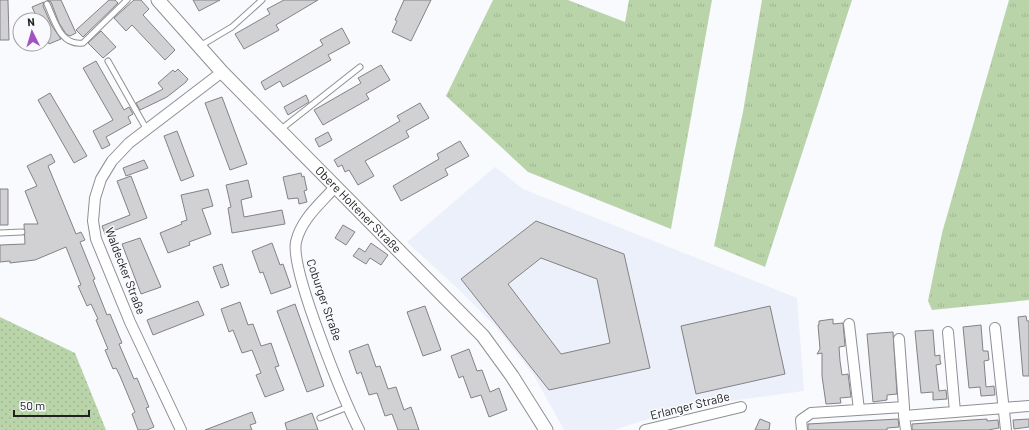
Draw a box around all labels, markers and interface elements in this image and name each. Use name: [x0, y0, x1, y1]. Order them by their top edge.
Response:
north arrow: [12, 12, 52, 52]
text: N: [27, 15, 35, 28]
street label: Obere Holtener Straße: [313, 163, 405, 255]
street label: Waldecker Straße: [103, 225, 149, 316]
street label: Coburger Straße: [304, 257, 345, 342]
street label: Erlanger Straße: [649, 388, 731, 422]
scale bar: [14, 392, 89, 418]
text: 50 m: [20, 398, 45, 412]

